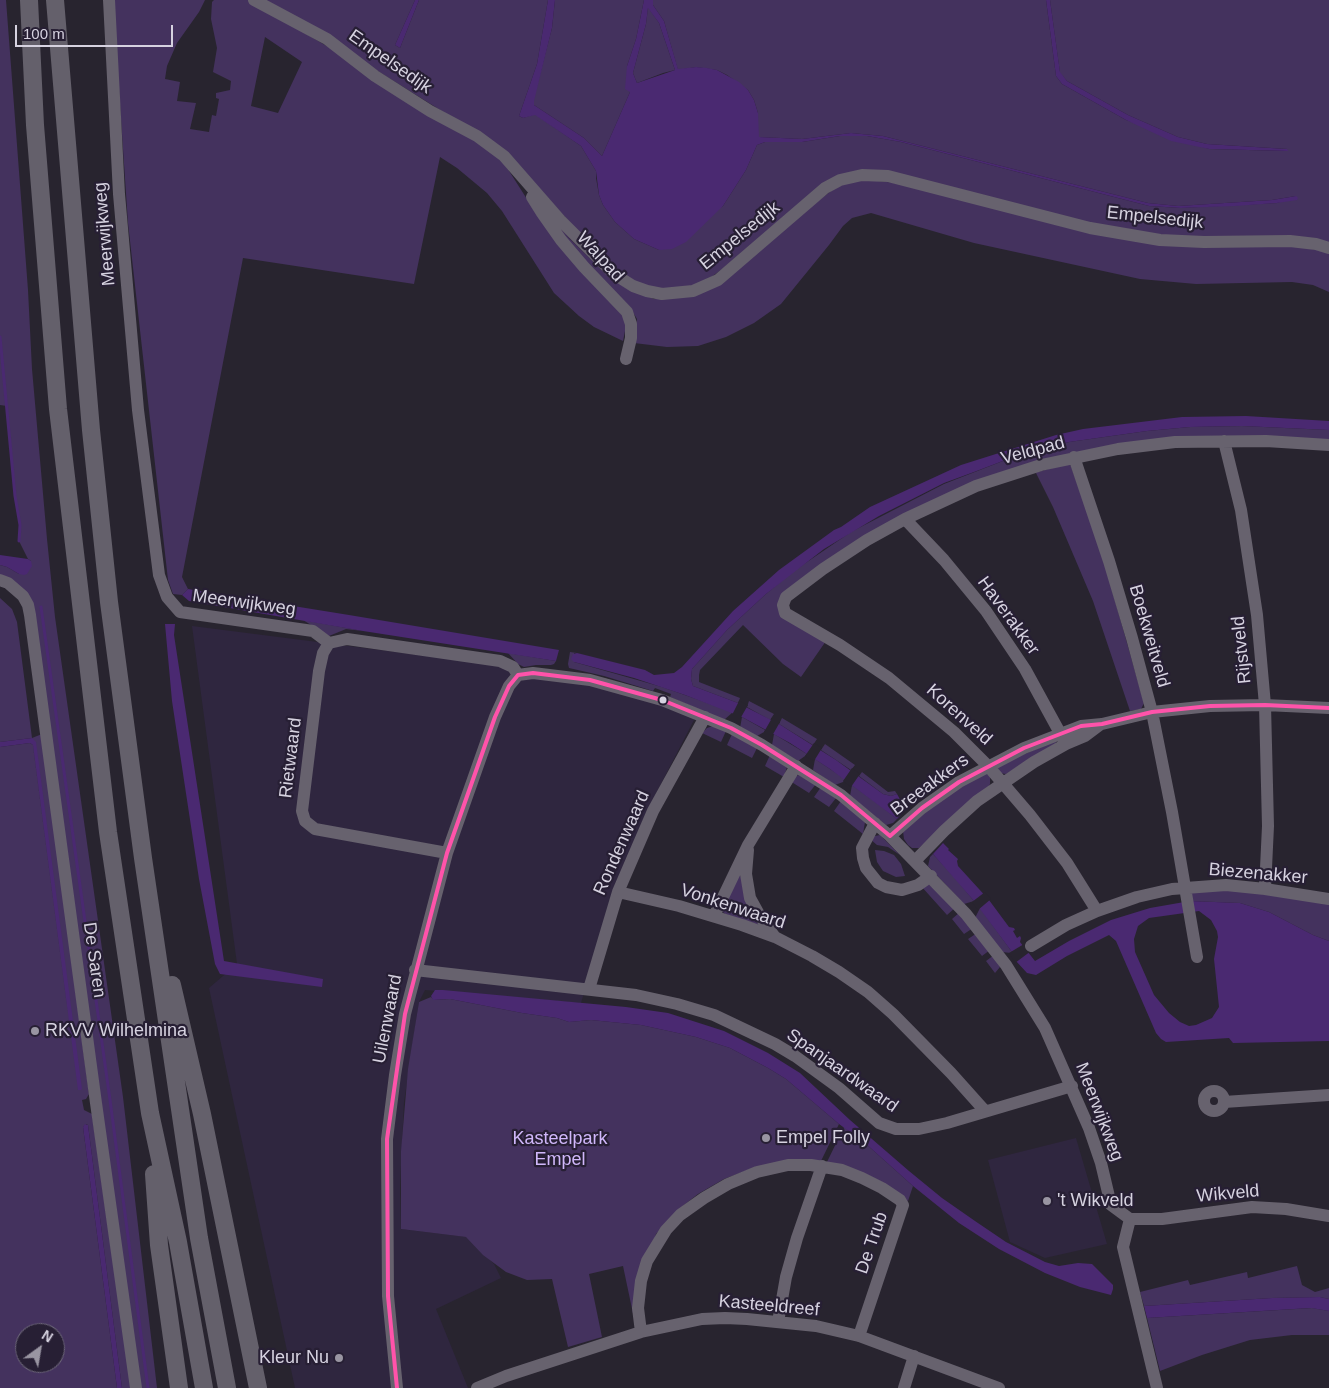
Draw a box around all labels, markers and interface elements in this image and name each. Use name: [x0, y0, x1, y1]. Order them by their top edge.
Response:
scale bar: [18, 15, 175, 47]
text: 100 m: [23, 25, 65, 42]
street label: Empelsedijk: [344, 25, 436, 99]
street label: Meerwijkweg: [90, 181, 120, 287]
street label: Empelsedijk: [695, 197, 785, 275]
street label: Empelsedijk: [1106, 202, 1204, 234]
street label: Walpad: [572, 227, 628, 287]
street label: Veldpad: [999, 432, 1067, 470]
street label: Haverakker: [972, 572, 1044, 660]
street label: Boekweitveld: [1124, 582, 1174, 690]
street label: Meerwijkweg: [191, 585, 297, 621]
street label: Rijstveld: [1228, 615, 1256, 685]
street label: Korenveld: [922, 680, 996, 750]
unlabelled marker: [658, 695, 668, 705]
street label: Rietwaard: [275, 716, 307, 800]
street label: Breeakkers: [887, 750, 973, 820]
street label: Rondenwaard: [589, 787, 655, 899]
street label: Biezenakker: [1208, 859, 1308, 889]
street label: Vonkenwaard: [678, 880, 788, 934]
street label: De Saren: [78, 921, 110, 999]
street label: Uilenwaard: [369, 973, 407, 1065]
place label: RKVV Wilhelmina: [45, 1020, 187, 1042]
marker: RKVV Wilhelmina: [29, 1025, 41, 1037]
street label: Spanjaardwaard: [782, 1025, 902, 1117]
street label: Meerwijkweg: [1070, 1060, 1128, 1164]
place label: Empel Folly: [776, 1127, 870, 1149]
park label: Kasteelpark Empel: [512, 1128, 608, 1170]
marker: Empel Folly: [760, 1132, 772, 1144]
street label: Wikveld: [1196, 1180, 1260, 1208]
place label: 't Wikveld: [1057, 1190, 1133, 1212]
marker: 't Wikveld: [1041, 1195, 1053, 1207]
street label: De Trub: [851, 1209, 893, 1277]
street label: Kasteeldreef: [718, 1291, 820, 1321]
north arrow: [15, 1323, 65, 1373]
text: N: [39, 1327, 56, 1346]
place label: Kleur Nu: [259, 1347, 329, 1369]
marker: Kleur Nu: [333, 1352, 345, 1364]

